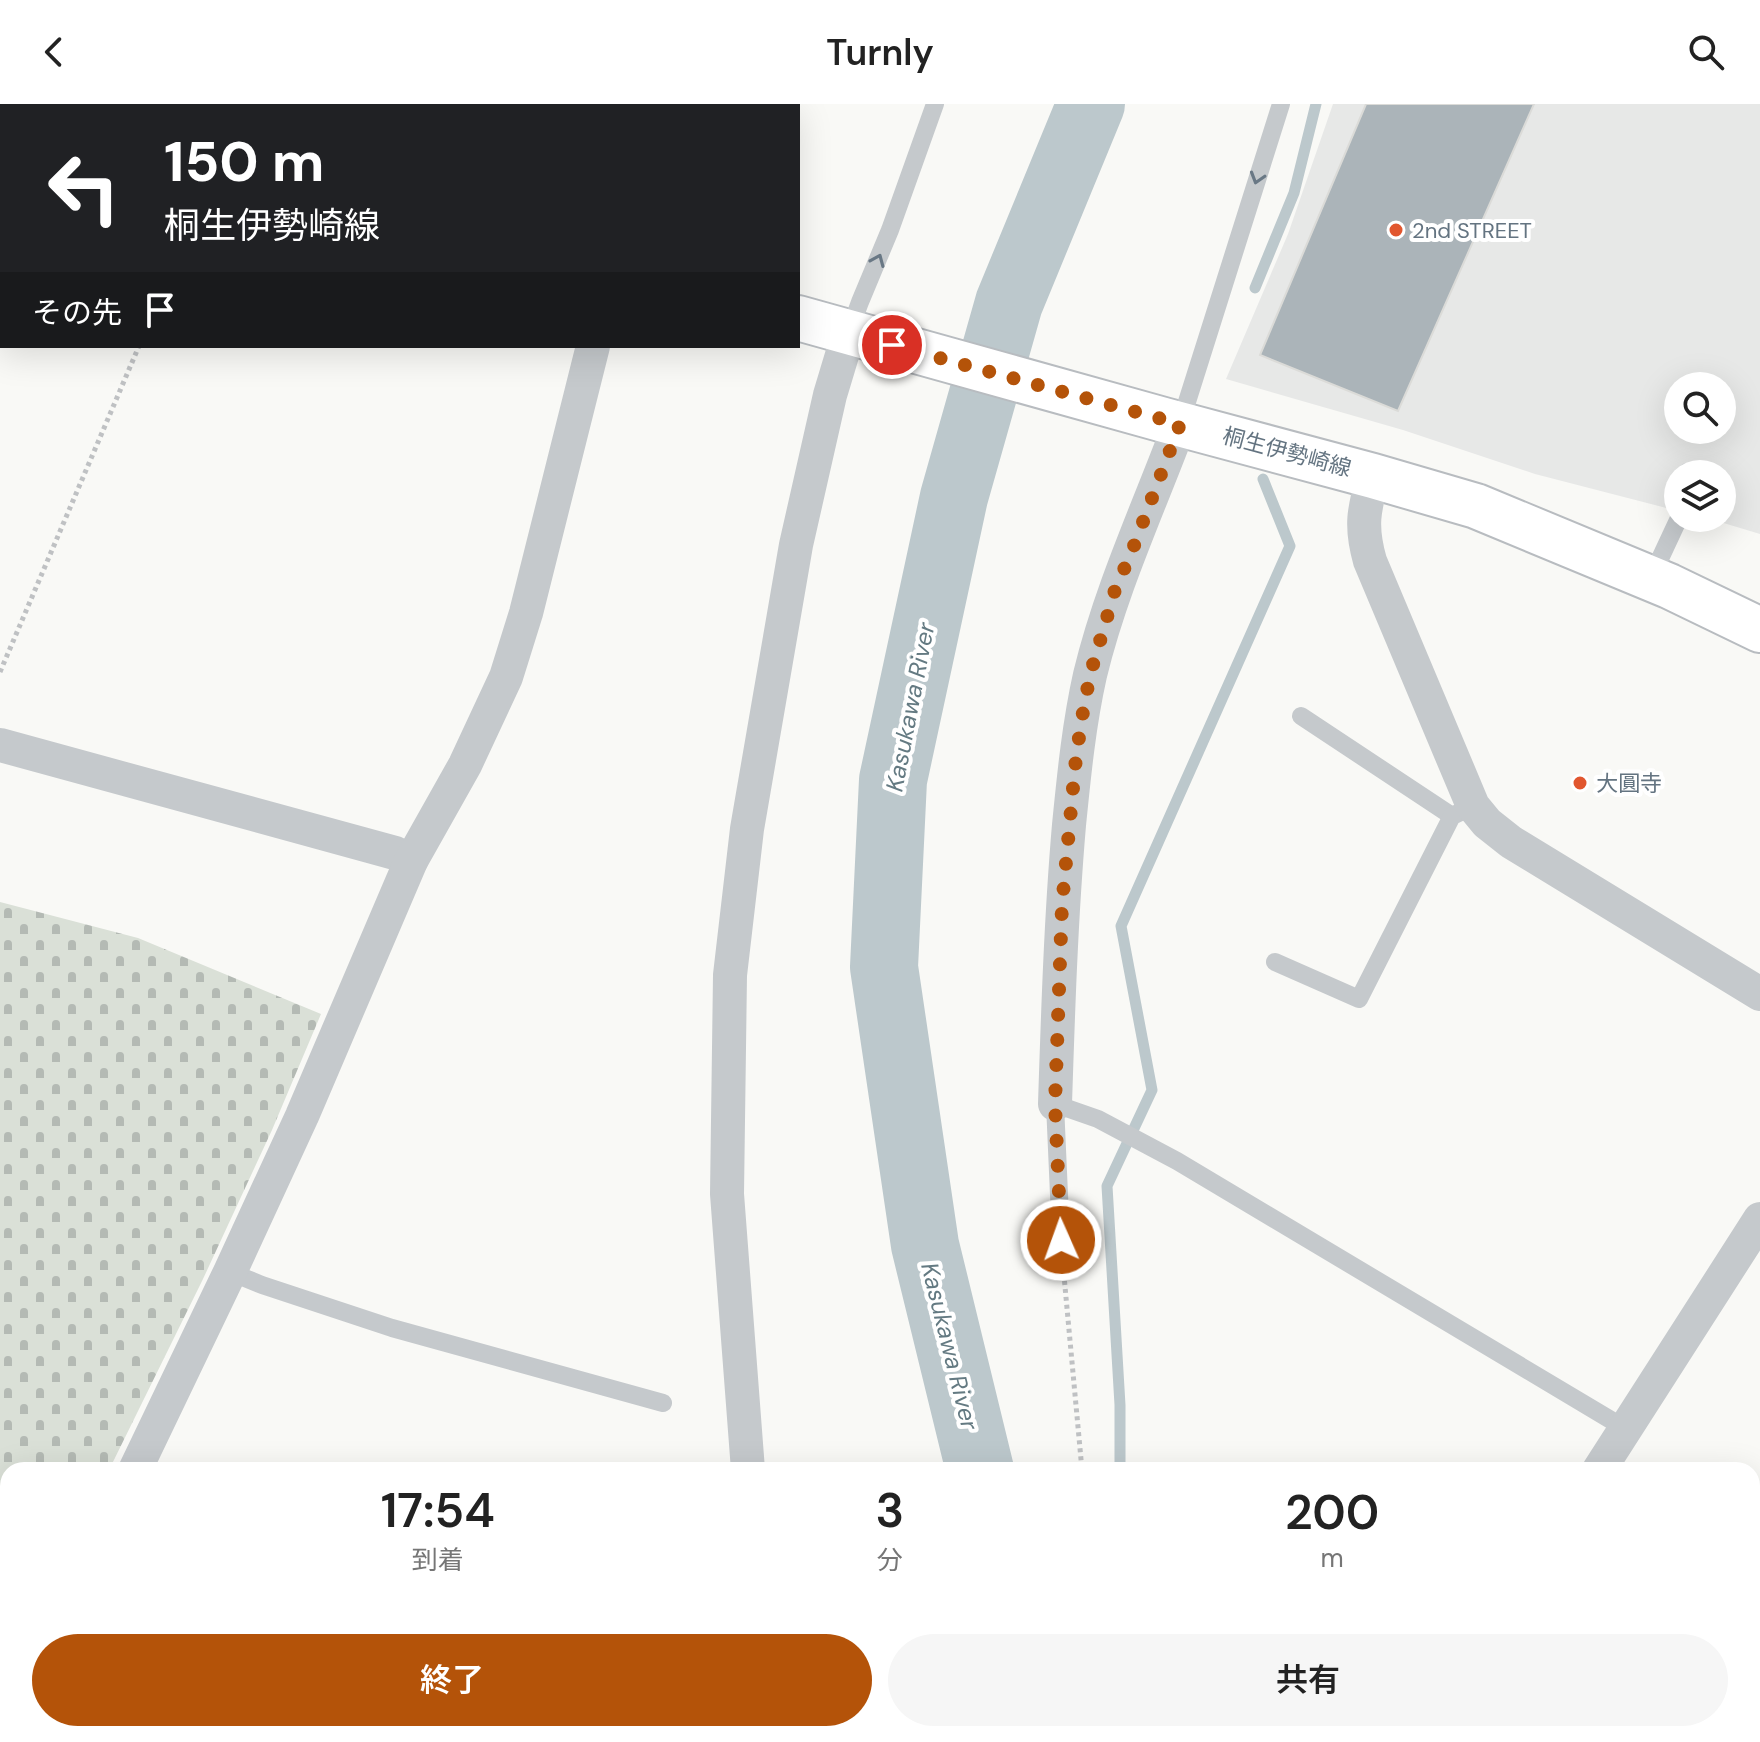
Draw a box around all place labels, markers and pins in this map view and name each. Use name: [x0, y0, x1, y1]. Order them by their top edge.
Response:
place label: 2nd STREET: [1412, 216, 1532, 245]
marker: 2nd STREET: [1387, 221, 1405, 239]
pin: [858, 311, 926, 379]
place label: 大圓寺: [1596, 769, 1662, 798]
marker: 大圓寺: [1571, 774, 1589, 792]

